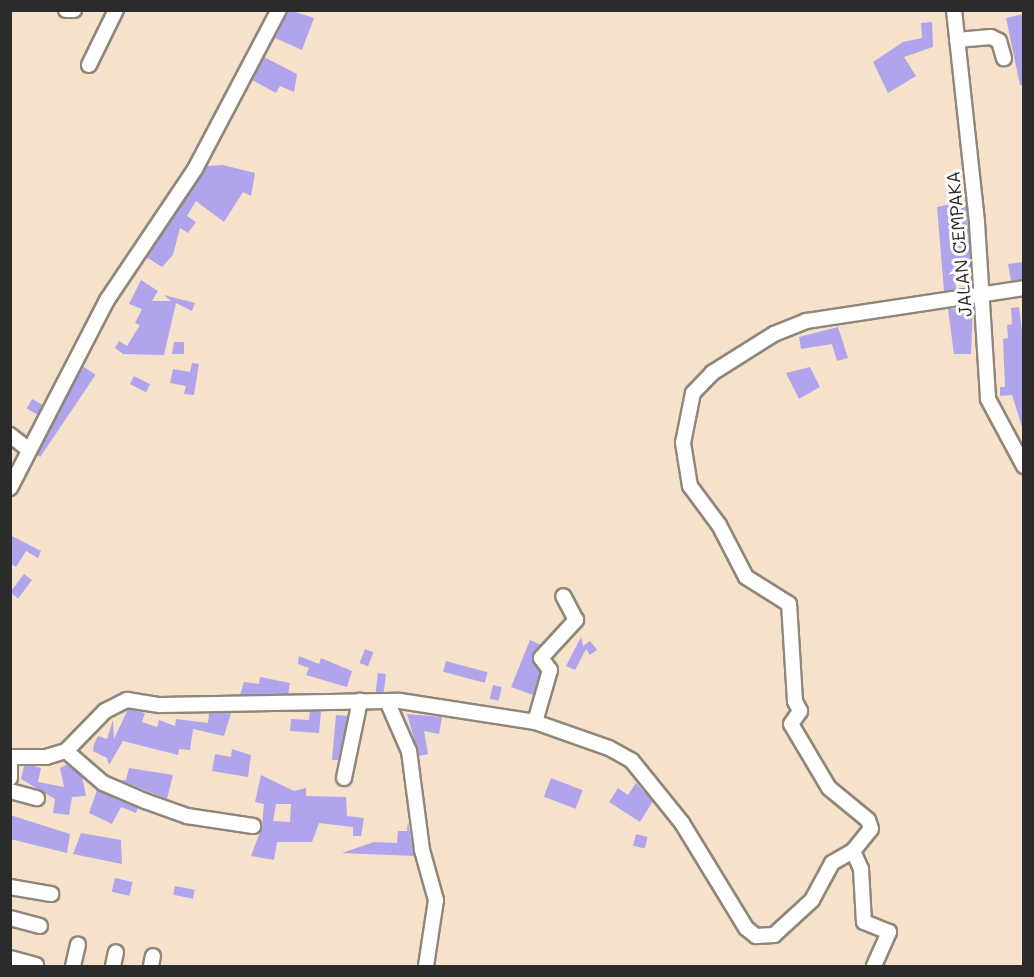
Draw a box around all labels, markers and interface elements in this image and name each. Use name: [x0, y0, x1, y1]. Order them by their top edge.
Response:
street label: JALAN CEMPAKA: [942, 170, 976, 318]

